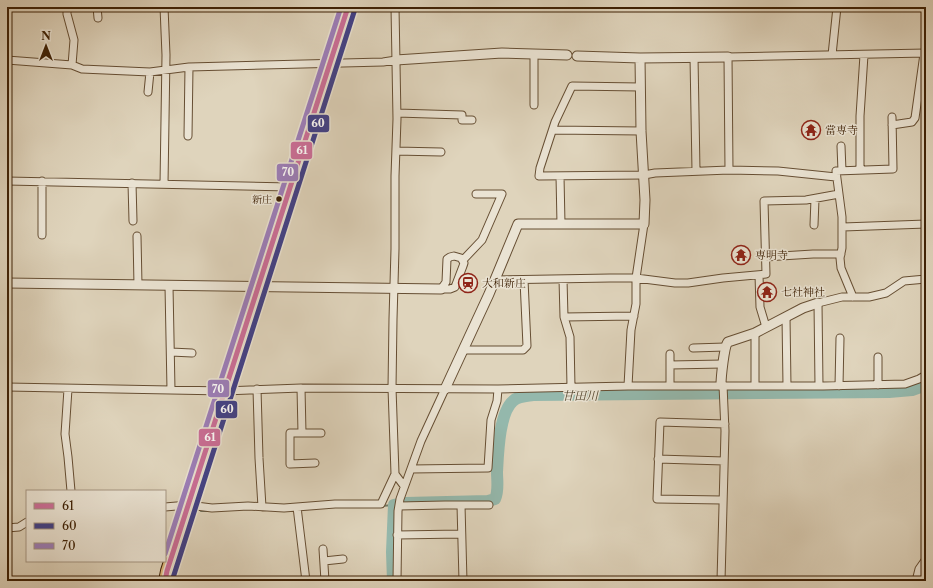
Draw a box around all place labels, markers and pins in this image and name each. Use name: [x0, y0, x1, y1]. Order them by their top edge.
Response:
temple icon: 當専寺: [800, 119, 822, 141]
place label: 當専寺: [825, 123, 858, 137]
place label: 新庄: [252, 193, 272, 206]
marker: 新庄: [274, 194, 284, 204]
temple icon: 専明寺: [730, 244, 752, 266]
place label: 専明寺: [755, 248, 788, 262]
station icon: 大和新庄: [457, 272, 479, 294]
place label: 大和新庄: [482, 276, 526, 290]
temple icon: 七社神社: [756, 281, 778, 303]
place label: 七社神社: [781, 285, 825, 299]

